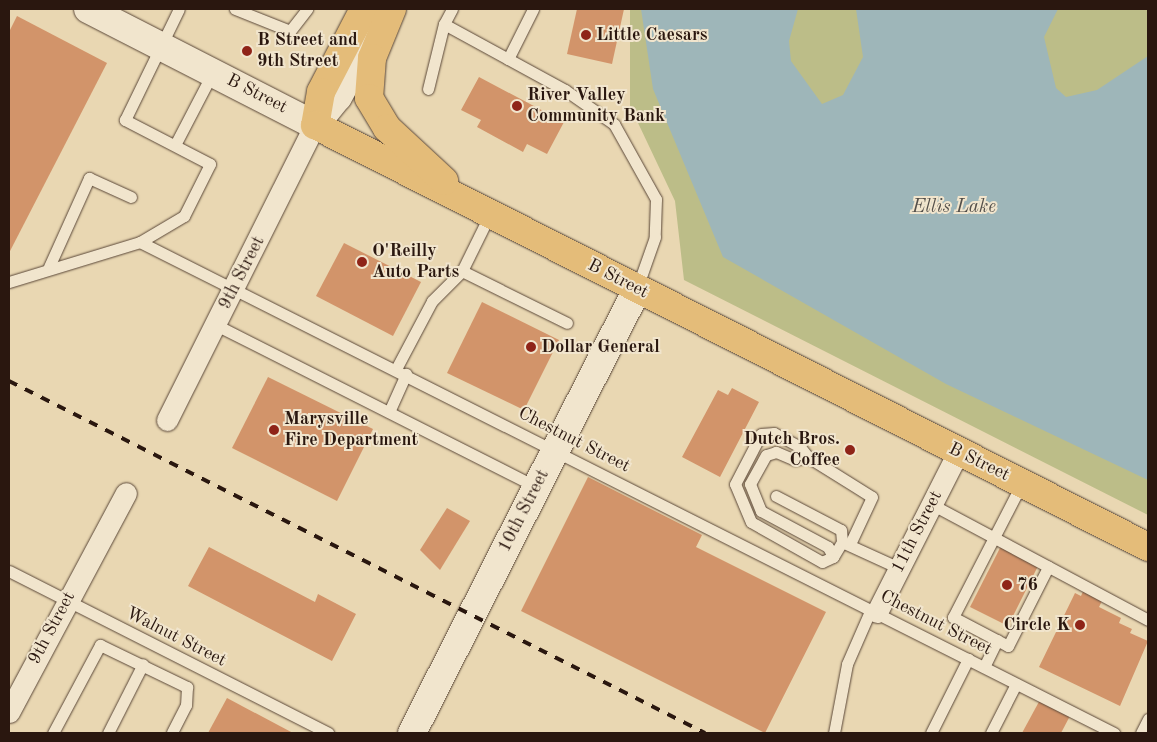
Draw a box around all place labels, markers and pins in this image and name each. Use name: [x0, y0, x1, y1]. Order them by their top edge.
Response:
place label: Little Caesars: [596, 24, 708, 46]
marker: Little Caesars: [580, 29, 592, 41]
place label: B Street and 9th Street: [257, 30, 358, 72]
marker: B Street and 9th Street: [241, 45, 253, 57]
place label: River Valley Community Bank: [527, 85, 665, 128]
marker: River Valley Community Bank: [511, 100, 523, 112]
place label: O'Reilly Auto Parts: [372, 241, 459, 284]
marker: O'Reilly Auto Parts: [356, 256, 368, 268]
place label: Dollar General: [541, 336, 660, 358]
marker: Dollar General: [525, 341, 537, 353]
place label: Marysville Fire Department: [284, 409, 418, 452]
marker: Marysville Fire Department: [268, 424, 280, 436]
place label: Dutch Bros. Coffee: [743, 429, 840, 472]
marker: Dutch Bros. Coffee: [844, 444, 856, 456]
place label: 76: [1017, 574, 1038, 596]
marker: 76: [1001, 579, 1013, 591]
place label: Circle K: [1004, 614, 1070, 636]
marker: Circle K: [1074, 619, 1086, 631]

